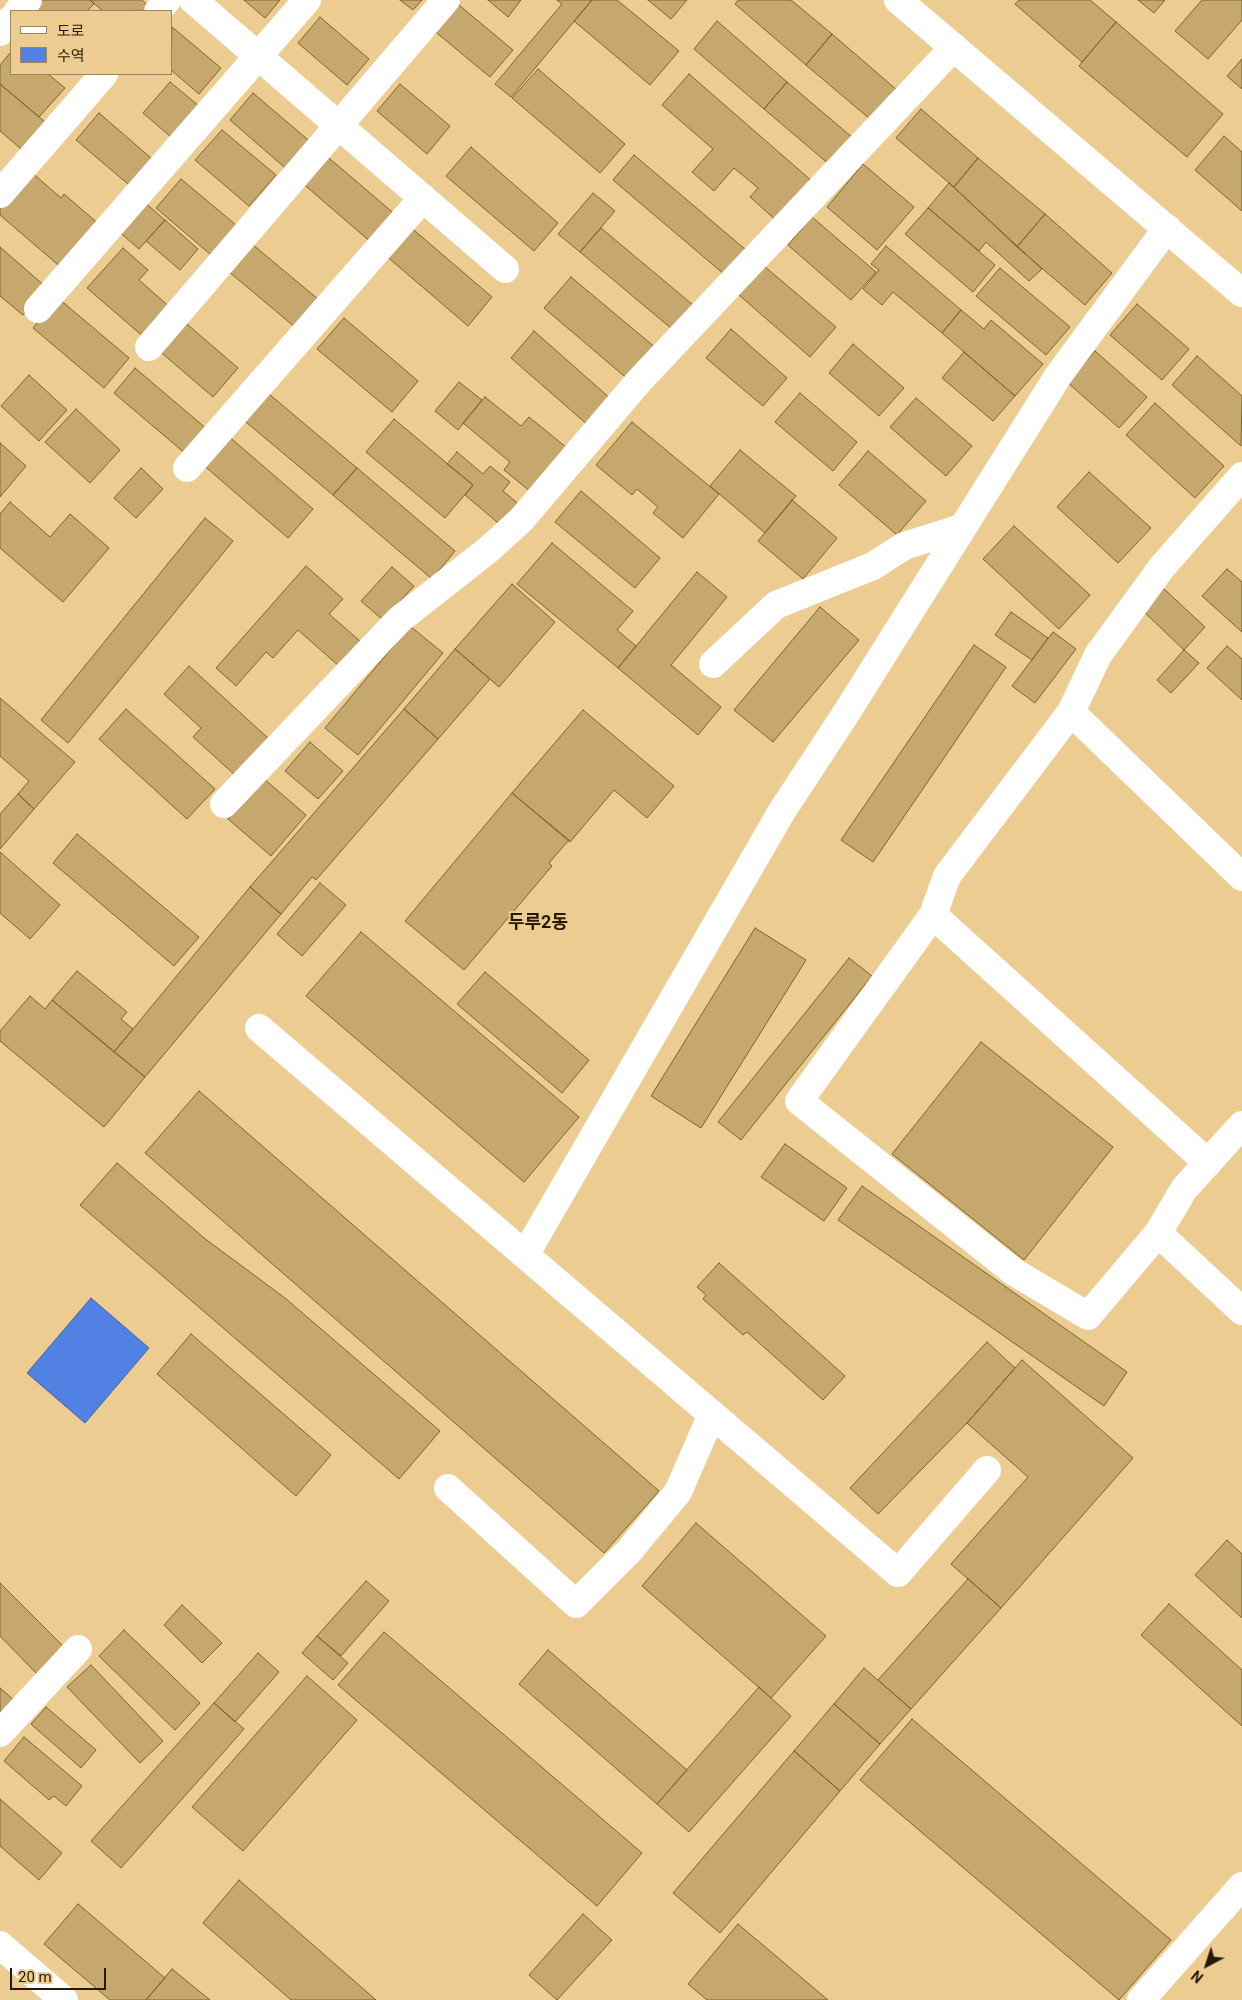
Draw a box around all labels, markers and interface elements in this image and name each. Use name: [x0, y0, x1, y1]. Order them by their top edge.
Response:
legend: [10, 10, 172, 75]
text: 도로: [57, 22, 85, 40]
text: 수역: [57, 47, 85, 65]
district label: 두루2동: [508, 912, 568, 934]
north arrow: [1182, 1940, 1232, 1990]
scale bar: [12, 1958, 109, 1990]
text: N: [1188, 1967, 1206, 1986]
text: 20 m: [18, 1968, 52, 1986]

